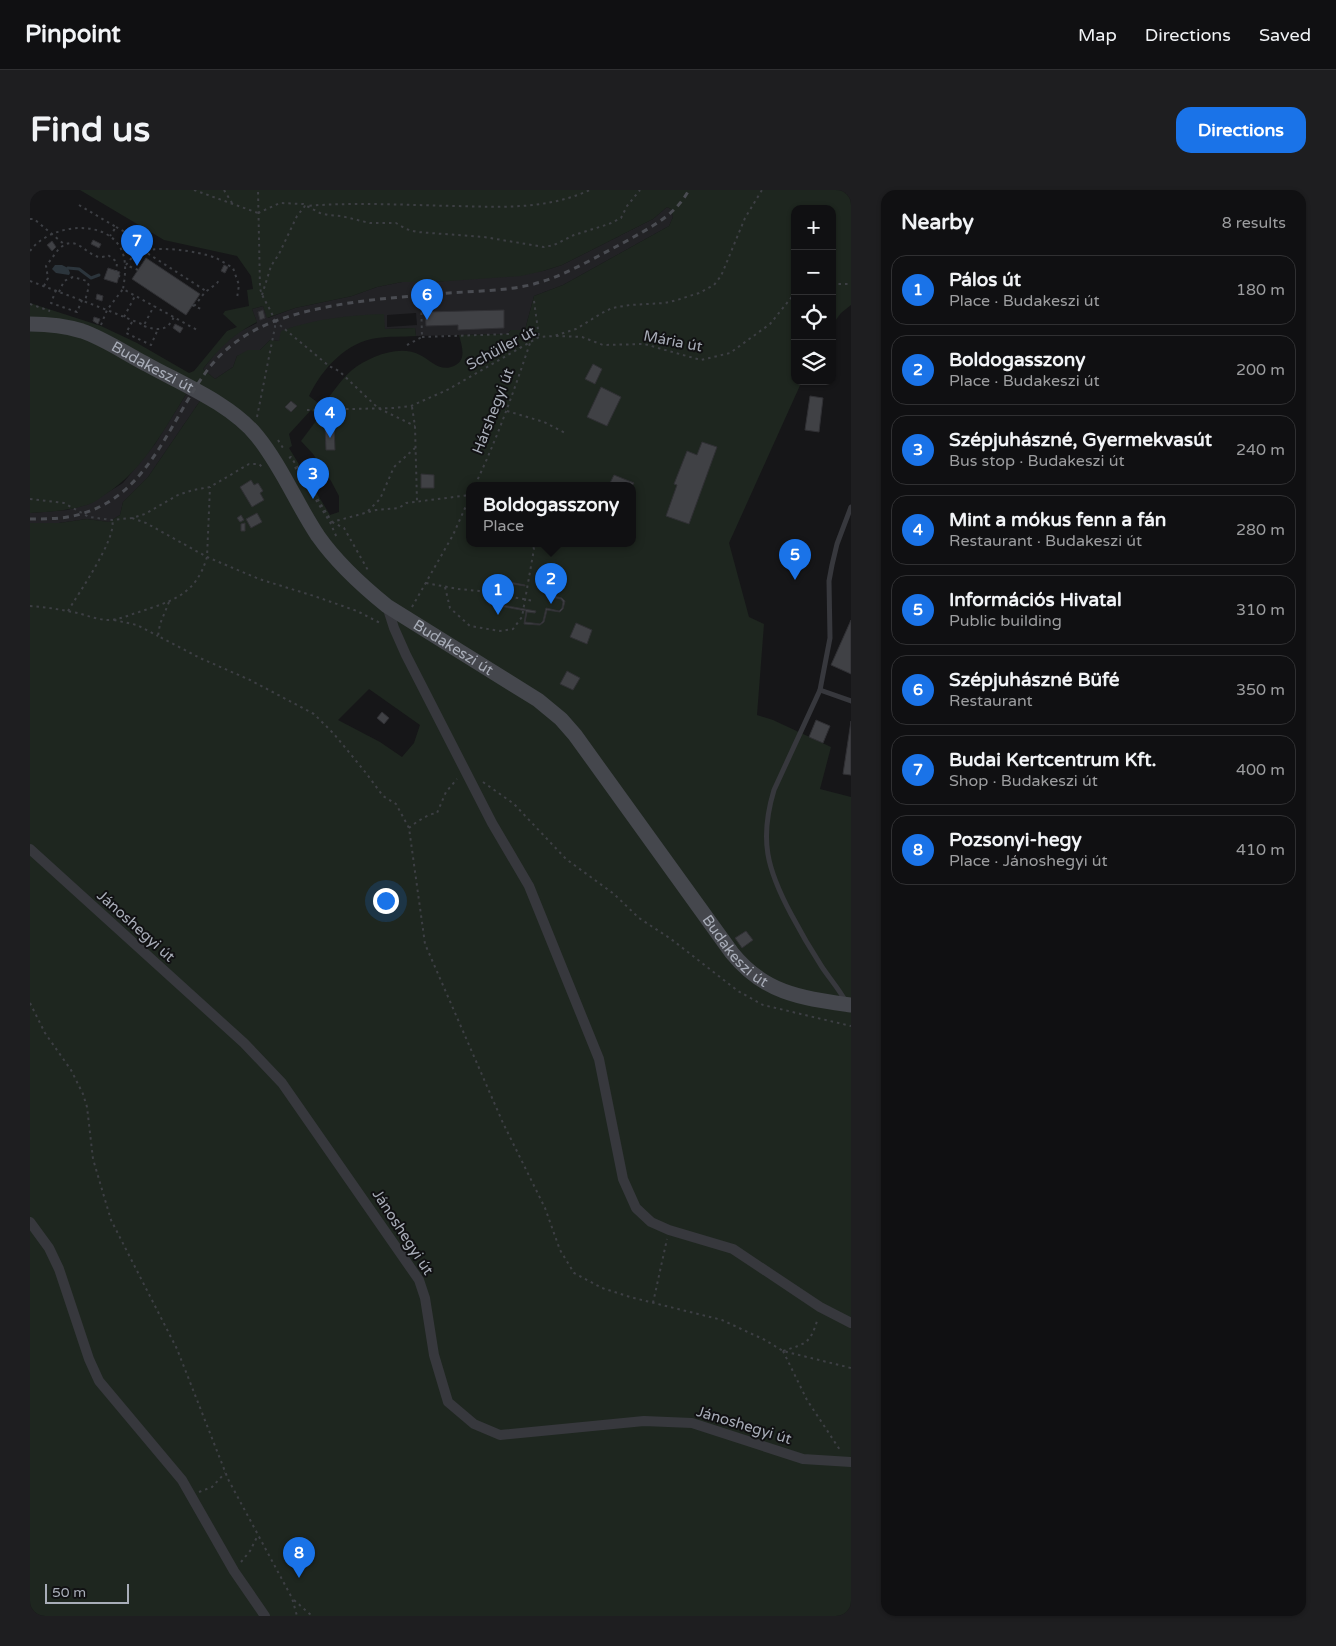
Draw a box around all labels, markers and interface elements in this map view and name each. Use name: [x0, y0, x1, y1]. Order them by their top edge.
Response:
text: Pinpoint: [25, 20, 121, 49]
text: Map: [1078, 24, 1117, 46]
text: Directions: [1145, 24, 1231, 46]
text: Saved: [1259, 24, 1311, 46]
button: Directions: [1176, 107, 1306, 153]
text: Find us: [30, 109, 150, 151]
map controls: [791, 205, 836, 385]
button: +: [791, 205, 836, 250]
text: Nearby: [901, 210, 974, 235]
text: 8 results: [1222, 213, 1286, 233]
pin: 7: [121, 225, 153, 266]
button: −: [791, 250, 836, 295]
text: Pálos út: [949, 269, 1021, 291]
pin: 6: [411, 279, 443, 320]
text: 1: [913, 280, 923, 300]
text: 180 m: [1236, 280, 1285, 300]
text: Place · Budakeszi út: [949, 291, 1100, 311]
button: locate: [791, 295, 836, 340]
street label: Schüller út: [463, 322, 539, 374]
street label: Mária út: [642, 326, 704, 356]
street label: Budakeszi út: [108, 337, 197, 397]
button: layers: [791, 340, 836, 385]
text: Boldogasszony: [949, 349, 1085, 371]
text: 2: [913, 360, 923, 380]
text: 200 m: [1236, 360, 1285, 380]
street label: Hárshegyi út: [468, 365, 518, 456]
text: Place · Budakeszi út: [949, 371, 1100, 391]
pin: 4: [314, 397, 346, 438]
text: Szépjuhászné, Gyermekvasút: [949, 429, 1212, 451]
text: 3: [913, 440, 923, 460]
text: 240 m: [1236, 440, 1285, 460]
text: Bus stop · Budakeszi út: [949, 451, 1125, 471]
pin: 3: [297, 458, 329, 499]
popup: [466, 482, 636, 547]
text: Boldogasszony: [483, 494, 619, 516]
text: Mint a mókus fenn a fán: [949, 509, 1166, 531]
text: Place: [483, 516, 524, 536]
text: 4: [913, 520, 923, 540]
text: 280 m: [1236, 520, 1285, 540]
text: Restaurant · Budakeszi út: [949, 531, 1142, 551]
pin: 5: [779, 539, 811, 580]
pin: 2: [535, 563, 567, 604]
pin: 1: [482, 574, 514, 615]
text: Információs Hivatal: [949, 589, 1122, 611]
text: 5: [913, 600, 923, 620]
text: 310 m: [1236, 600, 1285, 620]
text: Public building: [949, 611, 1062, 631]
street label: Budakeszi út: [410, 616, 497, 679]
text: Szépjuhászné Büfé: [949, 669, 1119, 691]
text: 6: [913, 680, 923, 700]
text: 350 m: [1236, 680, 1285, 700]
text: Restaurant: [949, 691, 1033, 711]
text: Budai Kertcentrum Kft.: [949, 749, 1156, 771]
text: 7: [913, 760, 923, 780]
text: 400 m: [1236, 760, 1285, 780]
text: Shop · Budakeszi út: [949, 771, 1098, 791]
text: Pozsonyi-hegy: [949, 829, 1082, 851]
text: 8: [913, 840, 923, 860]
text: 410 m: [1236, 840, 1285, 860]
text: Place · Jánoshegyi út: [949, 851, 1108, 871]
street label: Jánoshegyi út: [93, 886, 179, 966]
your location: [373, 888, 399, 914]
street label: Budakeszi út: [698, 911, 772, 991]
street label: Jánoshegyi út: [369, 1186, 438, 1278]
street label: Jánoshegyi út: [694, 1402, 794, 1448]
pin: 8: [283, 1537, 315, 1578]
scale bar: [45, 1581, 129, 1604]
text: 50 m: [52, 1584, 86, 1601]

